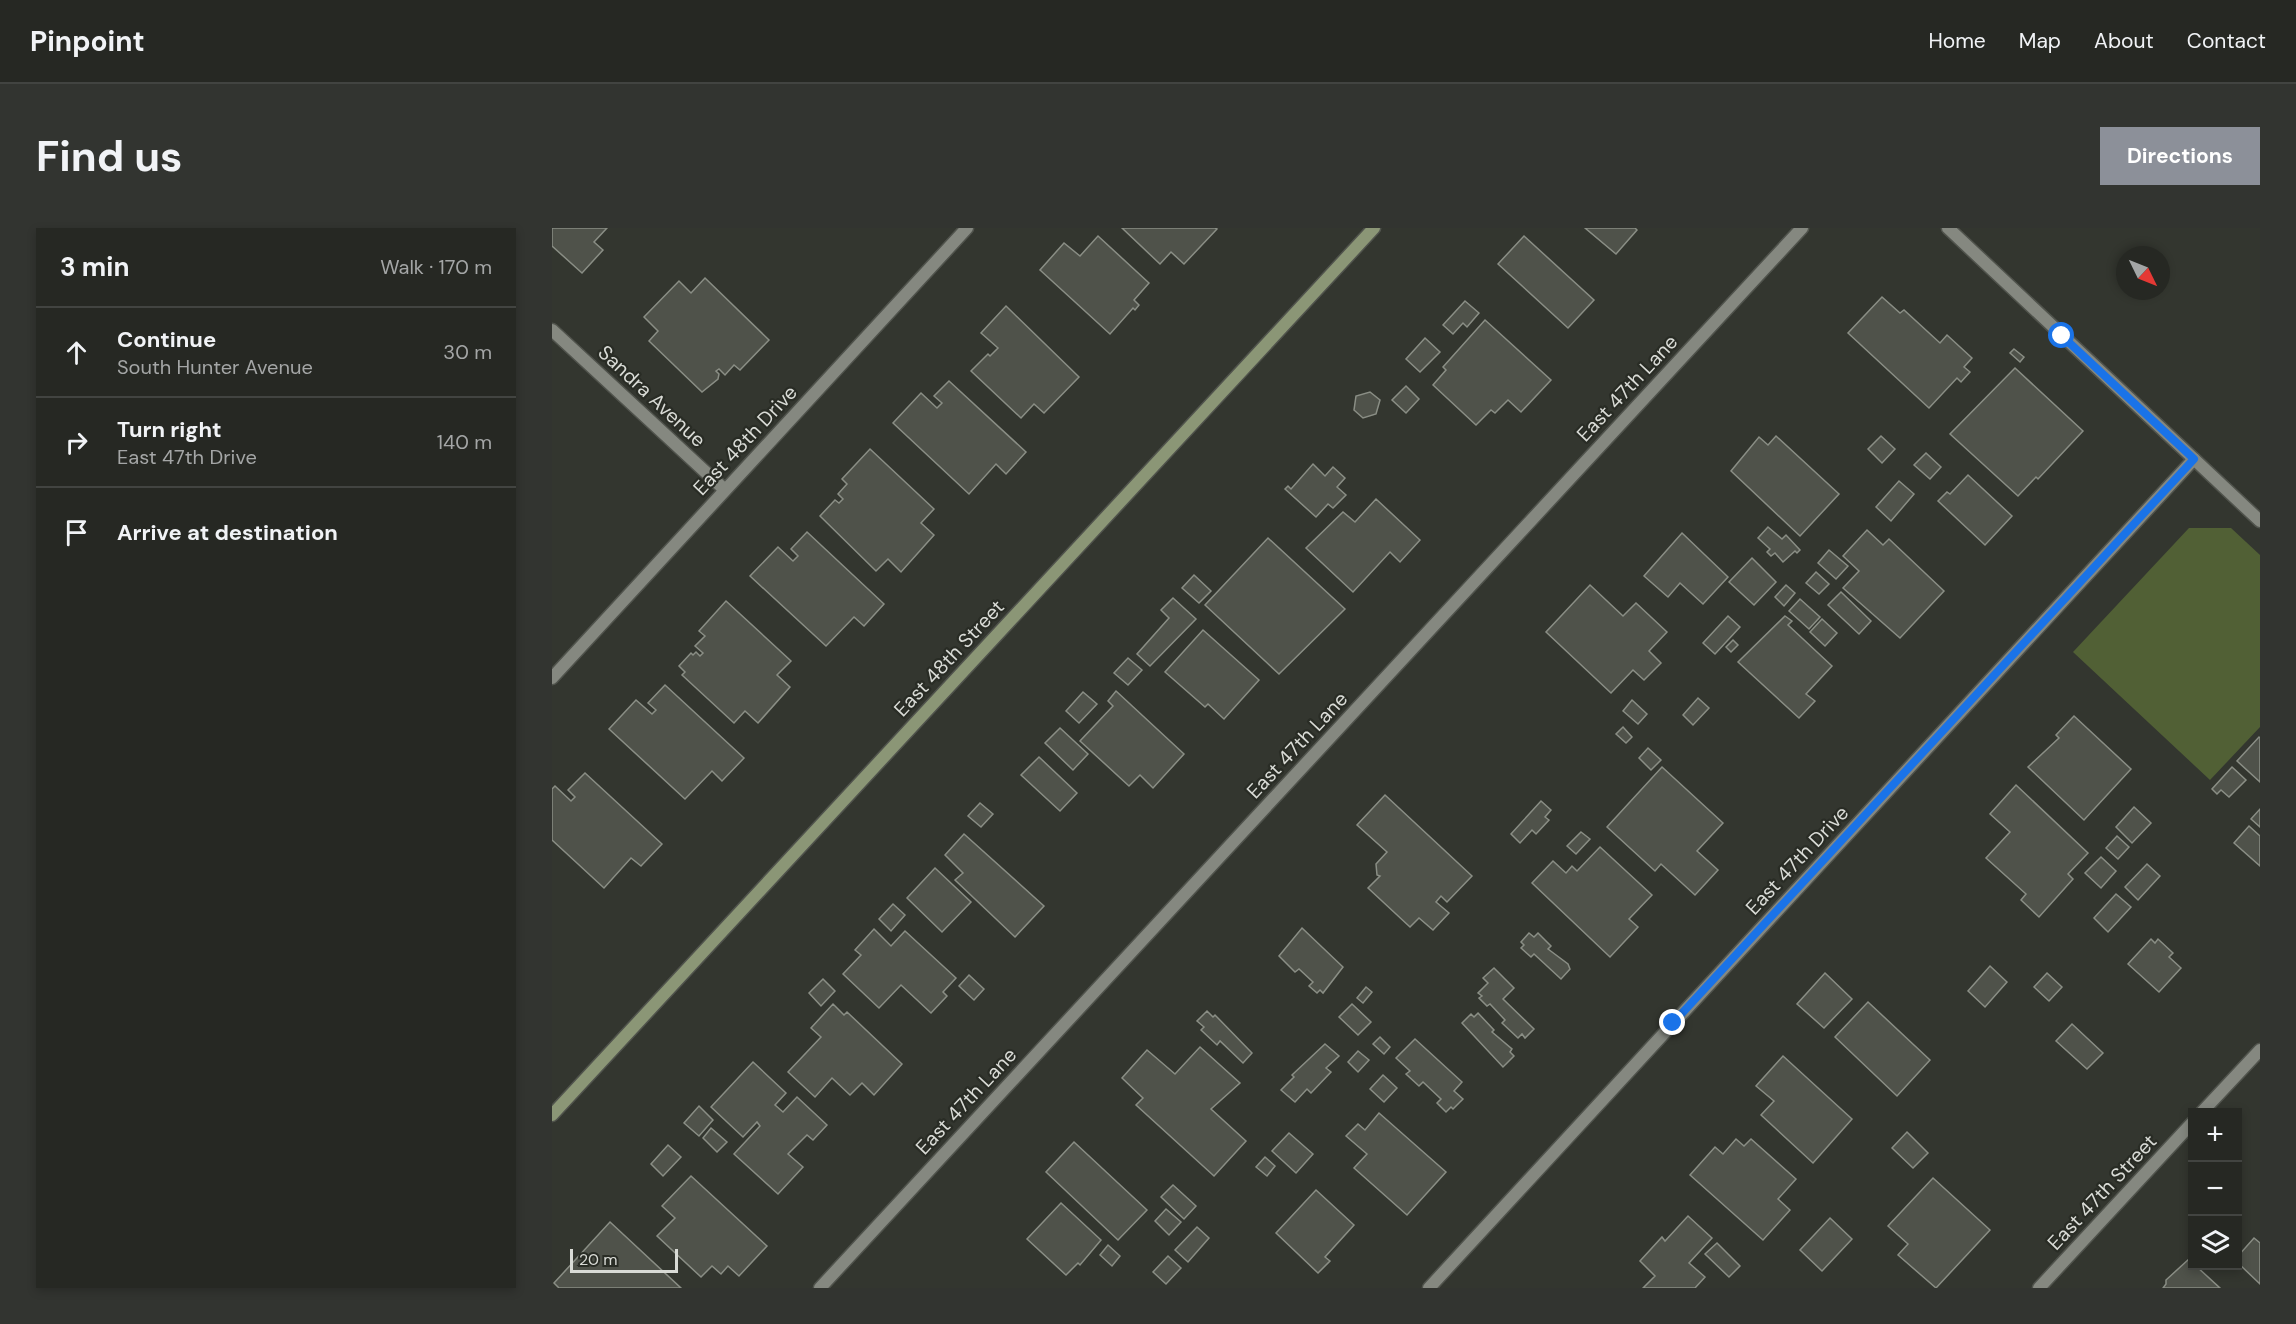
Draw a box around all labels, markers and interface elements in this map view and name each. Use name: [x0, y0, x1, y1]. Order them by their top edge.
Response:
text: Pinpoint: [30, 23, 145, 60]
text: Home: [1928, 27, 1986, 55]
text: Map: [2019, 27, 2061, 55]
text: About: [2094, 27, 2154, 55]
text: Contact: [2187, 27, 2266, 55]
button: Directions: [2100, 127, 2260, 185]
text: Find us: [36, 129, 182, 184]
north arrow: [2116, 246, 2170, 300]
text: 3 min: [60, 250, 129, 284]
text: Walk · 170 m: [380, 254, 492, 280]
route start: [2048, 322, 2074, 348]
text: Continue: [117, 325, 216, 354]
street label: East 47th Lane: [1571, 329, 1683, 447]
icon: ahead: [60, 336, 93, 369]
text: 30 m: [443, 339, 492, 365]
street label: Sandra Avenue: [593, 339, 711, 453]
text: South Hunter Avenue: [117, 354, 313, 380]
street label: East 48th Drive: [687, 379, 803, 501]
text: Turn right: [117, 415, 222, 444]
icon: right: [60, 426, 93, 459]
text: 140 m: [437, 429, 492, 455]
text: East 47th Drive: [117, 444, 257, 470]
icon: arrive: [60, 516, 93, 549]
text: Arrive at destination: [117, 518, 338, 547]
street label: East 48th Street: [888, 594, 1010, 722]
street label: East 47th Lane: [1241, 686, 1353, 804]
street label: East 47th Drive: [1740, 800, 1854, 920]
route end: [1659, 1009, 1685, 1035]
street label: East 47th Lane: [910, 1042, 1022, 1160]
map controls: [2188, 1108, 2242, 1270]
button: +: [2188, 1108, 2242, 1162]
street label: East 47th Street: [2042, 1128, 2162, 1255]
button: −: [2188, 1162, 2242, 1216]
button: layers: [2188, 1216, 2242, 1270]
scale bar: [570, 1246, 678, 1274]
text: 20 m: [579, 1249, 618, 1270]

